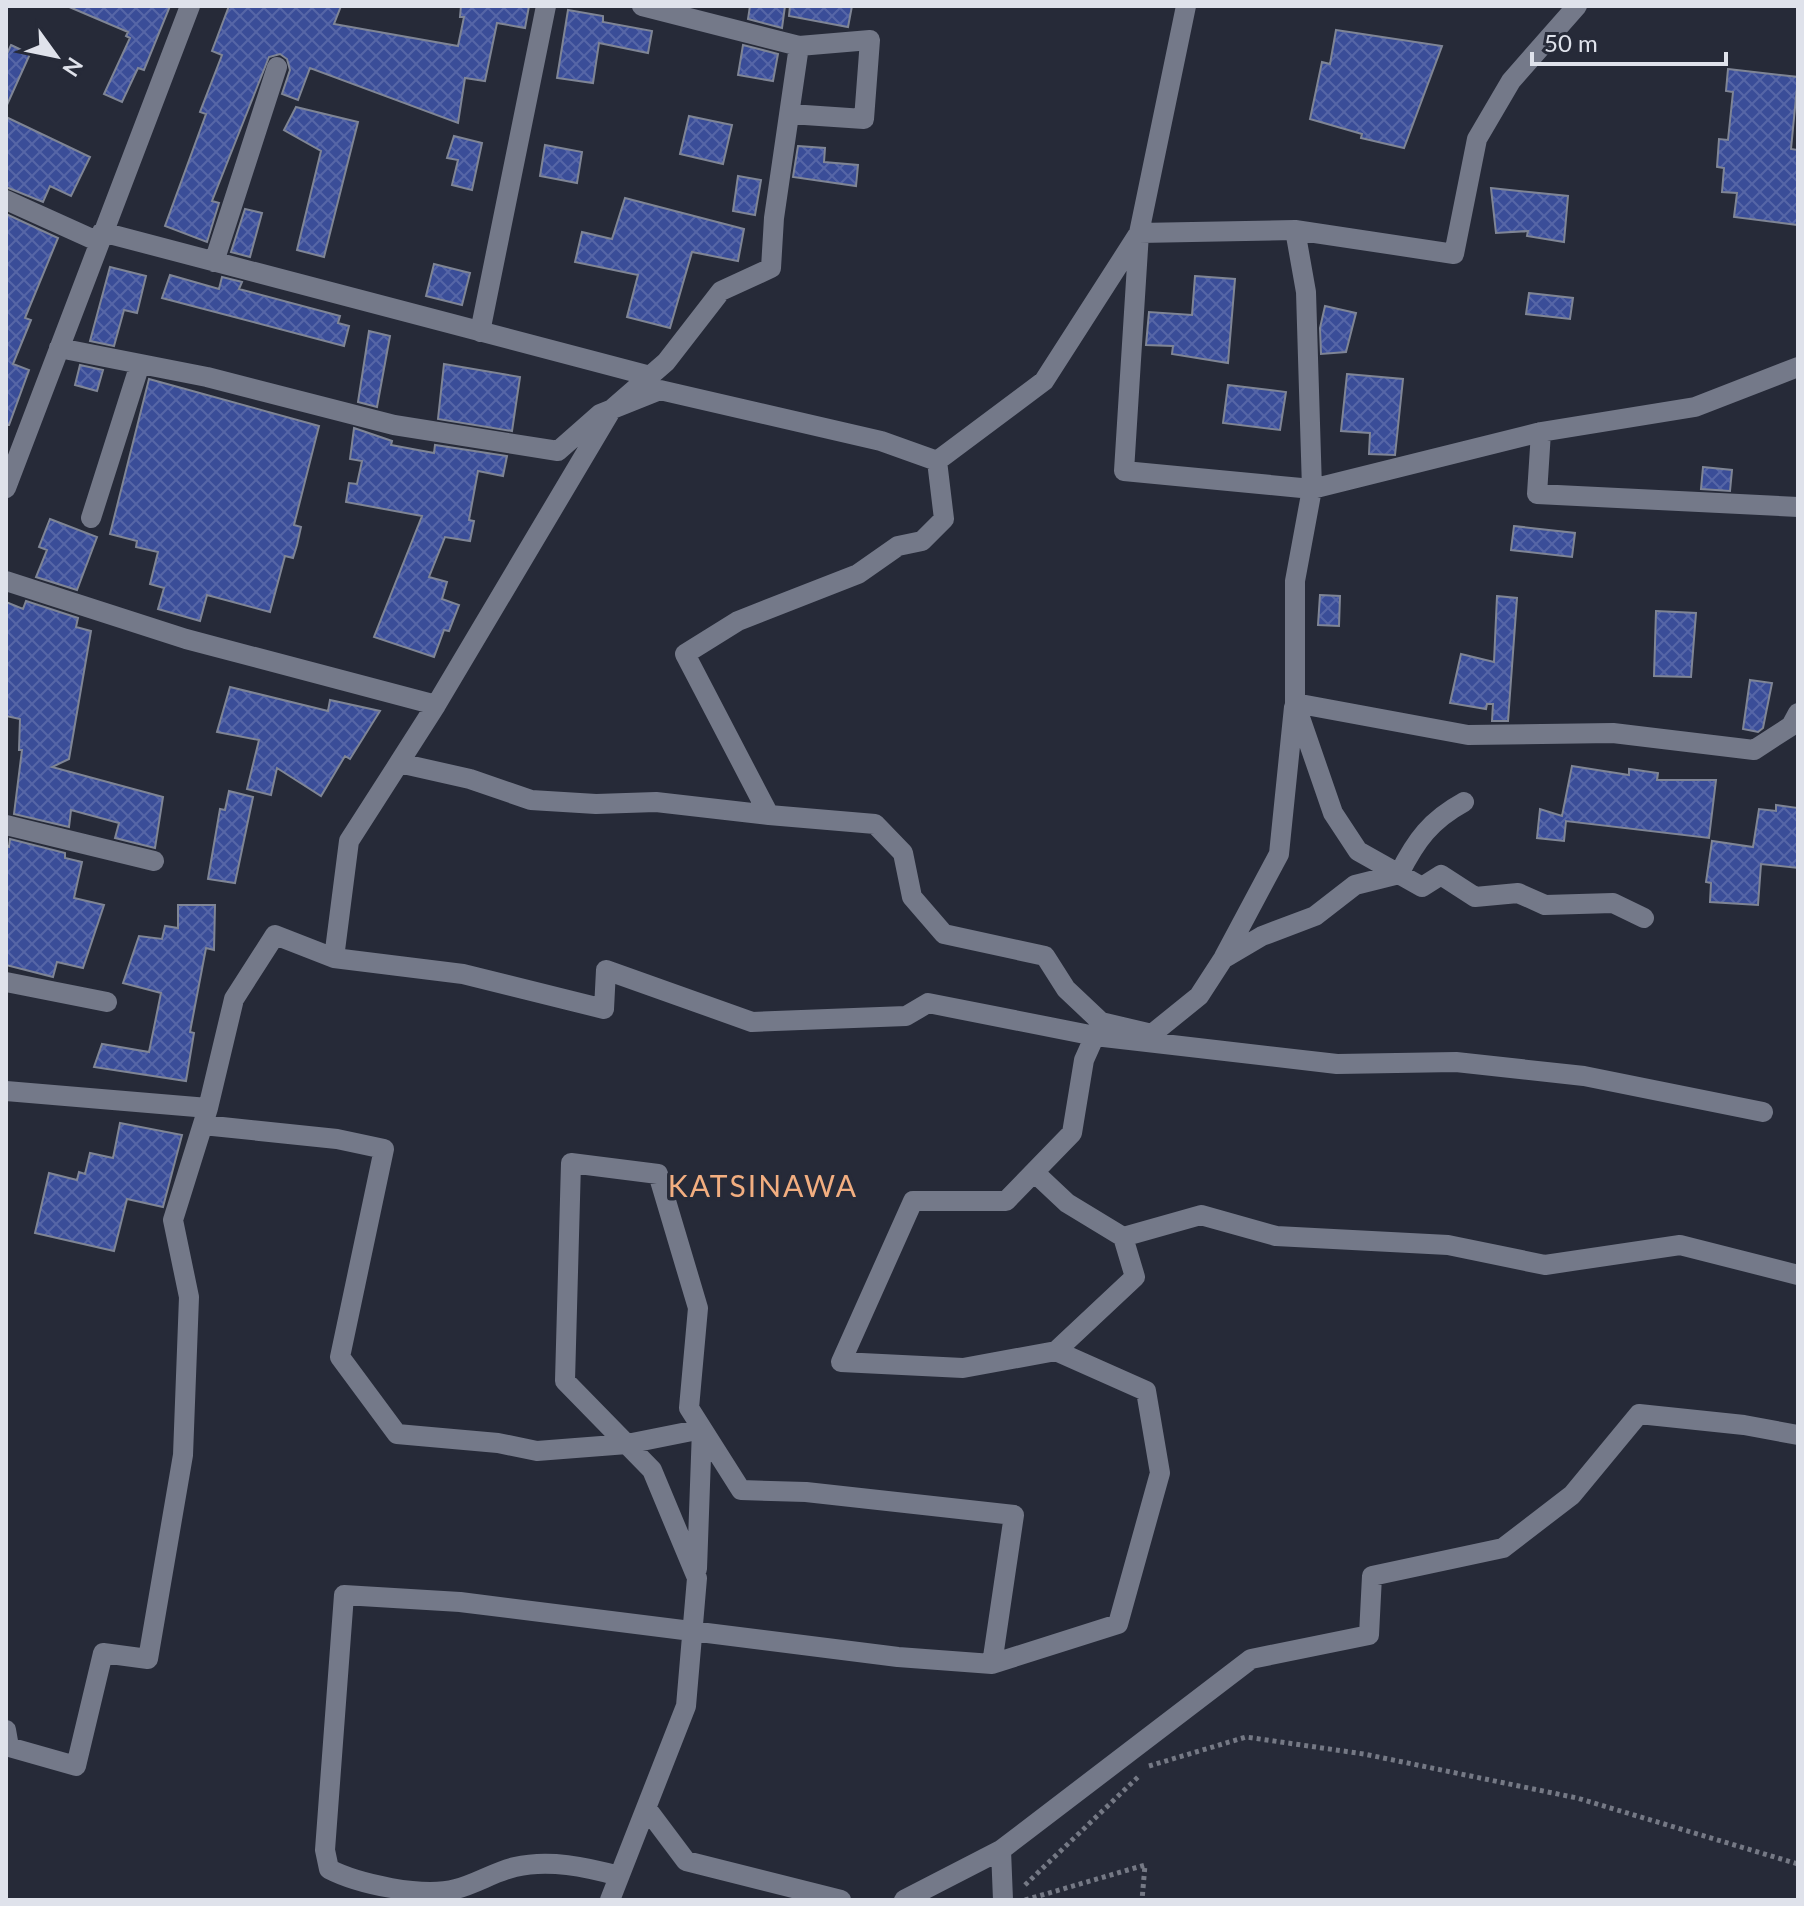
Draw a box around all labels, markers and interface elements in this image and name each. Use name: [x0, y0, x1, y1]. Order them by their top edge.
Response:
north arrow: [16, 16, 96, 96]
scale bar: [1532, 16, 1726, 66]
text: 50 m: [1544, 28, 1598, 57]
text: N: [57, 53, 89, 82]
district label: KATSINAWA: [668, 1167, 858, 1203]

